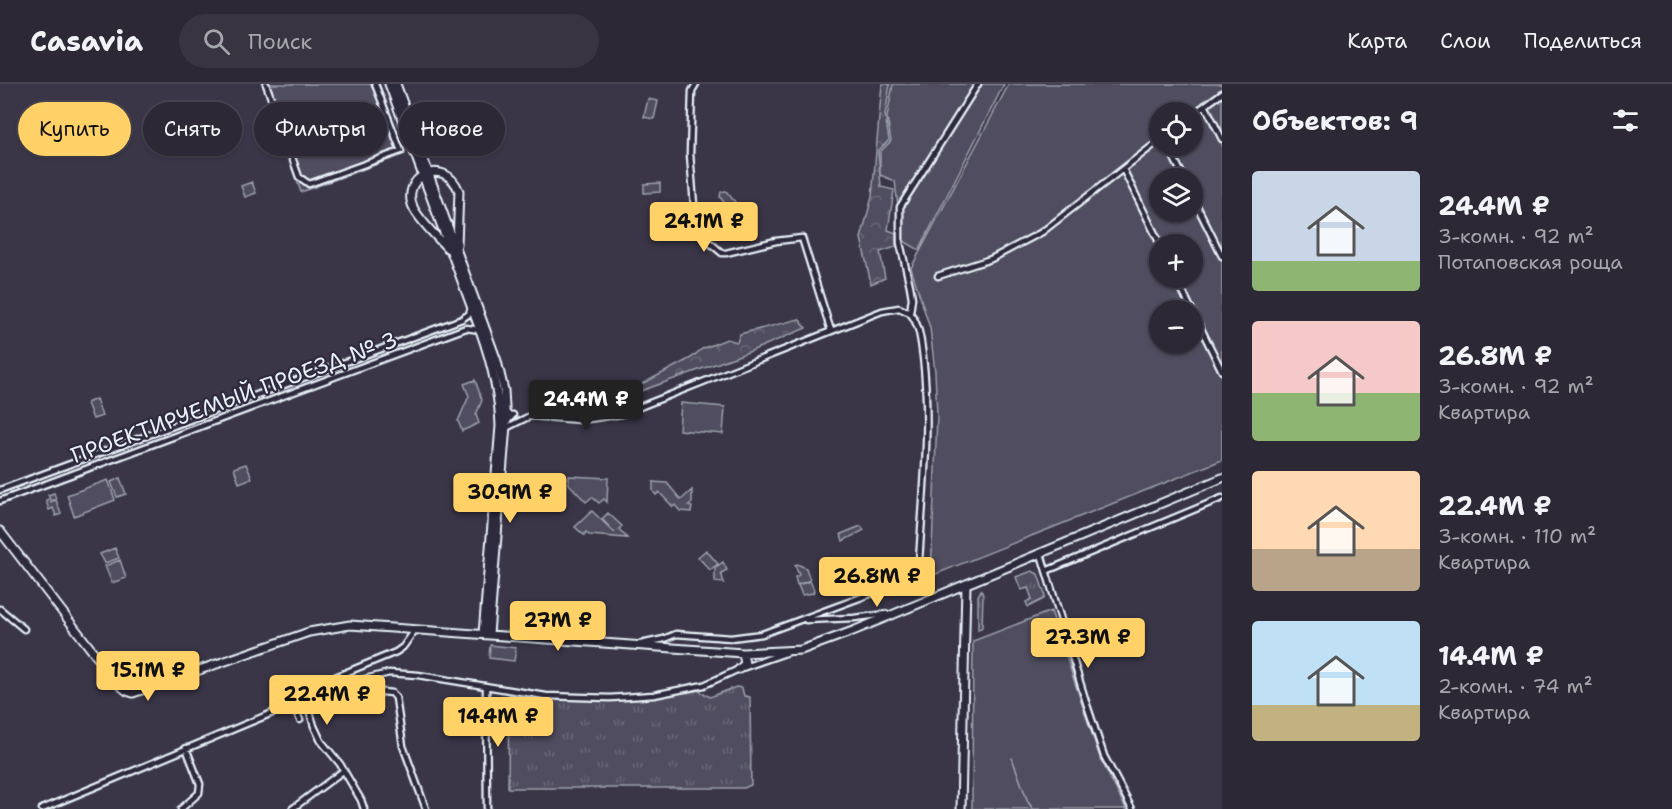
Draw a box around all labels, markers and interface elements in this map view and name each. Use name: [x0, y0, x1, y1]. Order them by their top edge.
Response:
search box: [179, 14, 599, 68]
text: Casavia: [30, 22, 143, 60]
icon: search: [200, 25, 233, 58]
text: Поиск: [248, 27, 312, 56]
text: Карта: [1347, 27, 1407, 55]
text: Слои: [1440, 27, 1491, 55]
text: Поделиться: [1524, 27, 1642, 55]
chip: Купить: [18, 102, 131, 156]
chip: Снять: [143, 102, 242, 156]
chip: Фильтры: [254, 102, 387, 156]
chip: Новое: [399, 102, 505, 156]
map controls: [1149, 102, 1203, 354]
button: locate: [1149, 102, 1203, 156]
text: Объектов: 9: [1252, 103, 1418, 138]
icon: filters: [1609, 104, 1642, 137]
button: layers: [1149, 168, 1203, 222]
text: 24.4M ₽: [1438, 188, 1550, 223]
icon: home: [1300, 195, 1372, 267]
pin: 24.1M ₽: [649, 202, 759, 253]
text: 24.1M ₽: [664, 208, 744, 234]
text: 3-комн. · 92 m²: [1438, 223, 1594, 249]
button: +: [1149, 234, 1203, 288]
text: Потаповская роща: [1438, 249, 1623, 275]
button: −: [1149, 300, 1203, 354]
street label: ПРОЕКТИРУЕМЫЙ ПРОЕЗД № 3: [67, 325, 401, 470]
text: 26.8M ₽: [1438, 338, 1552, 373]
icon: home: [1300, 345, 1372, 417]
text: 3-комн. · 92 m²: [1438, 373, 1594, 399]
pin: 24.4M ₽: [531, 380, 641, 431]
text: 24.4M ₽: [543, 386, 629, 412]
text: Квартира: [1438, 399, 1530, 425]
pin: 30.9M ₽: [455, 473, 565, 524]
text: 30.9M ₽: [467, 479, 553, 505]
text: 22.4M ₽: [1438, 488, 1552, 523]
icon: home: [1300, 495, 1372, 567]
text: 3-комн. · 110 m²: [1438, 523, 1596, 549]
text: Квартира: [1438, 549, 1530, 575]
pin: 26.8M ₽: [822, 557, 932, 608]
text: 26.8M ₽: [833, 563, 921, 589]
pin: 27M ₽: [516, 601, 600, 652]
text: 27M ₽: [524, 607, 592, 633]
pin: 27.3M ₽: [1033, 618, 1143, 669]
text: 27.3M ₽: [1045, 624, 1131, 650]
text: 14.4M ₽: [1438, 638, 1544, 673]
icon: home: [1300, 645, 1372, 717]
pin: 15.1M ₽: [93, 651, 203, 702]
text: 15.1M ₽: [110, 657, 186, 683]
text: 2-комн. · 74 m²: [1438, 673, 1593, 699]
pin: 22.4M ₽: [272, 675, 382, 726]
text: 22.4M ₽: [283, 681, 371, 707]
pin: 14.4M ₽: [443, 697, 553, 748]
text: Квартира: [1438, 699, 1530, 725]
text: 14.4M ₽: [457, 703, 539, 729]

